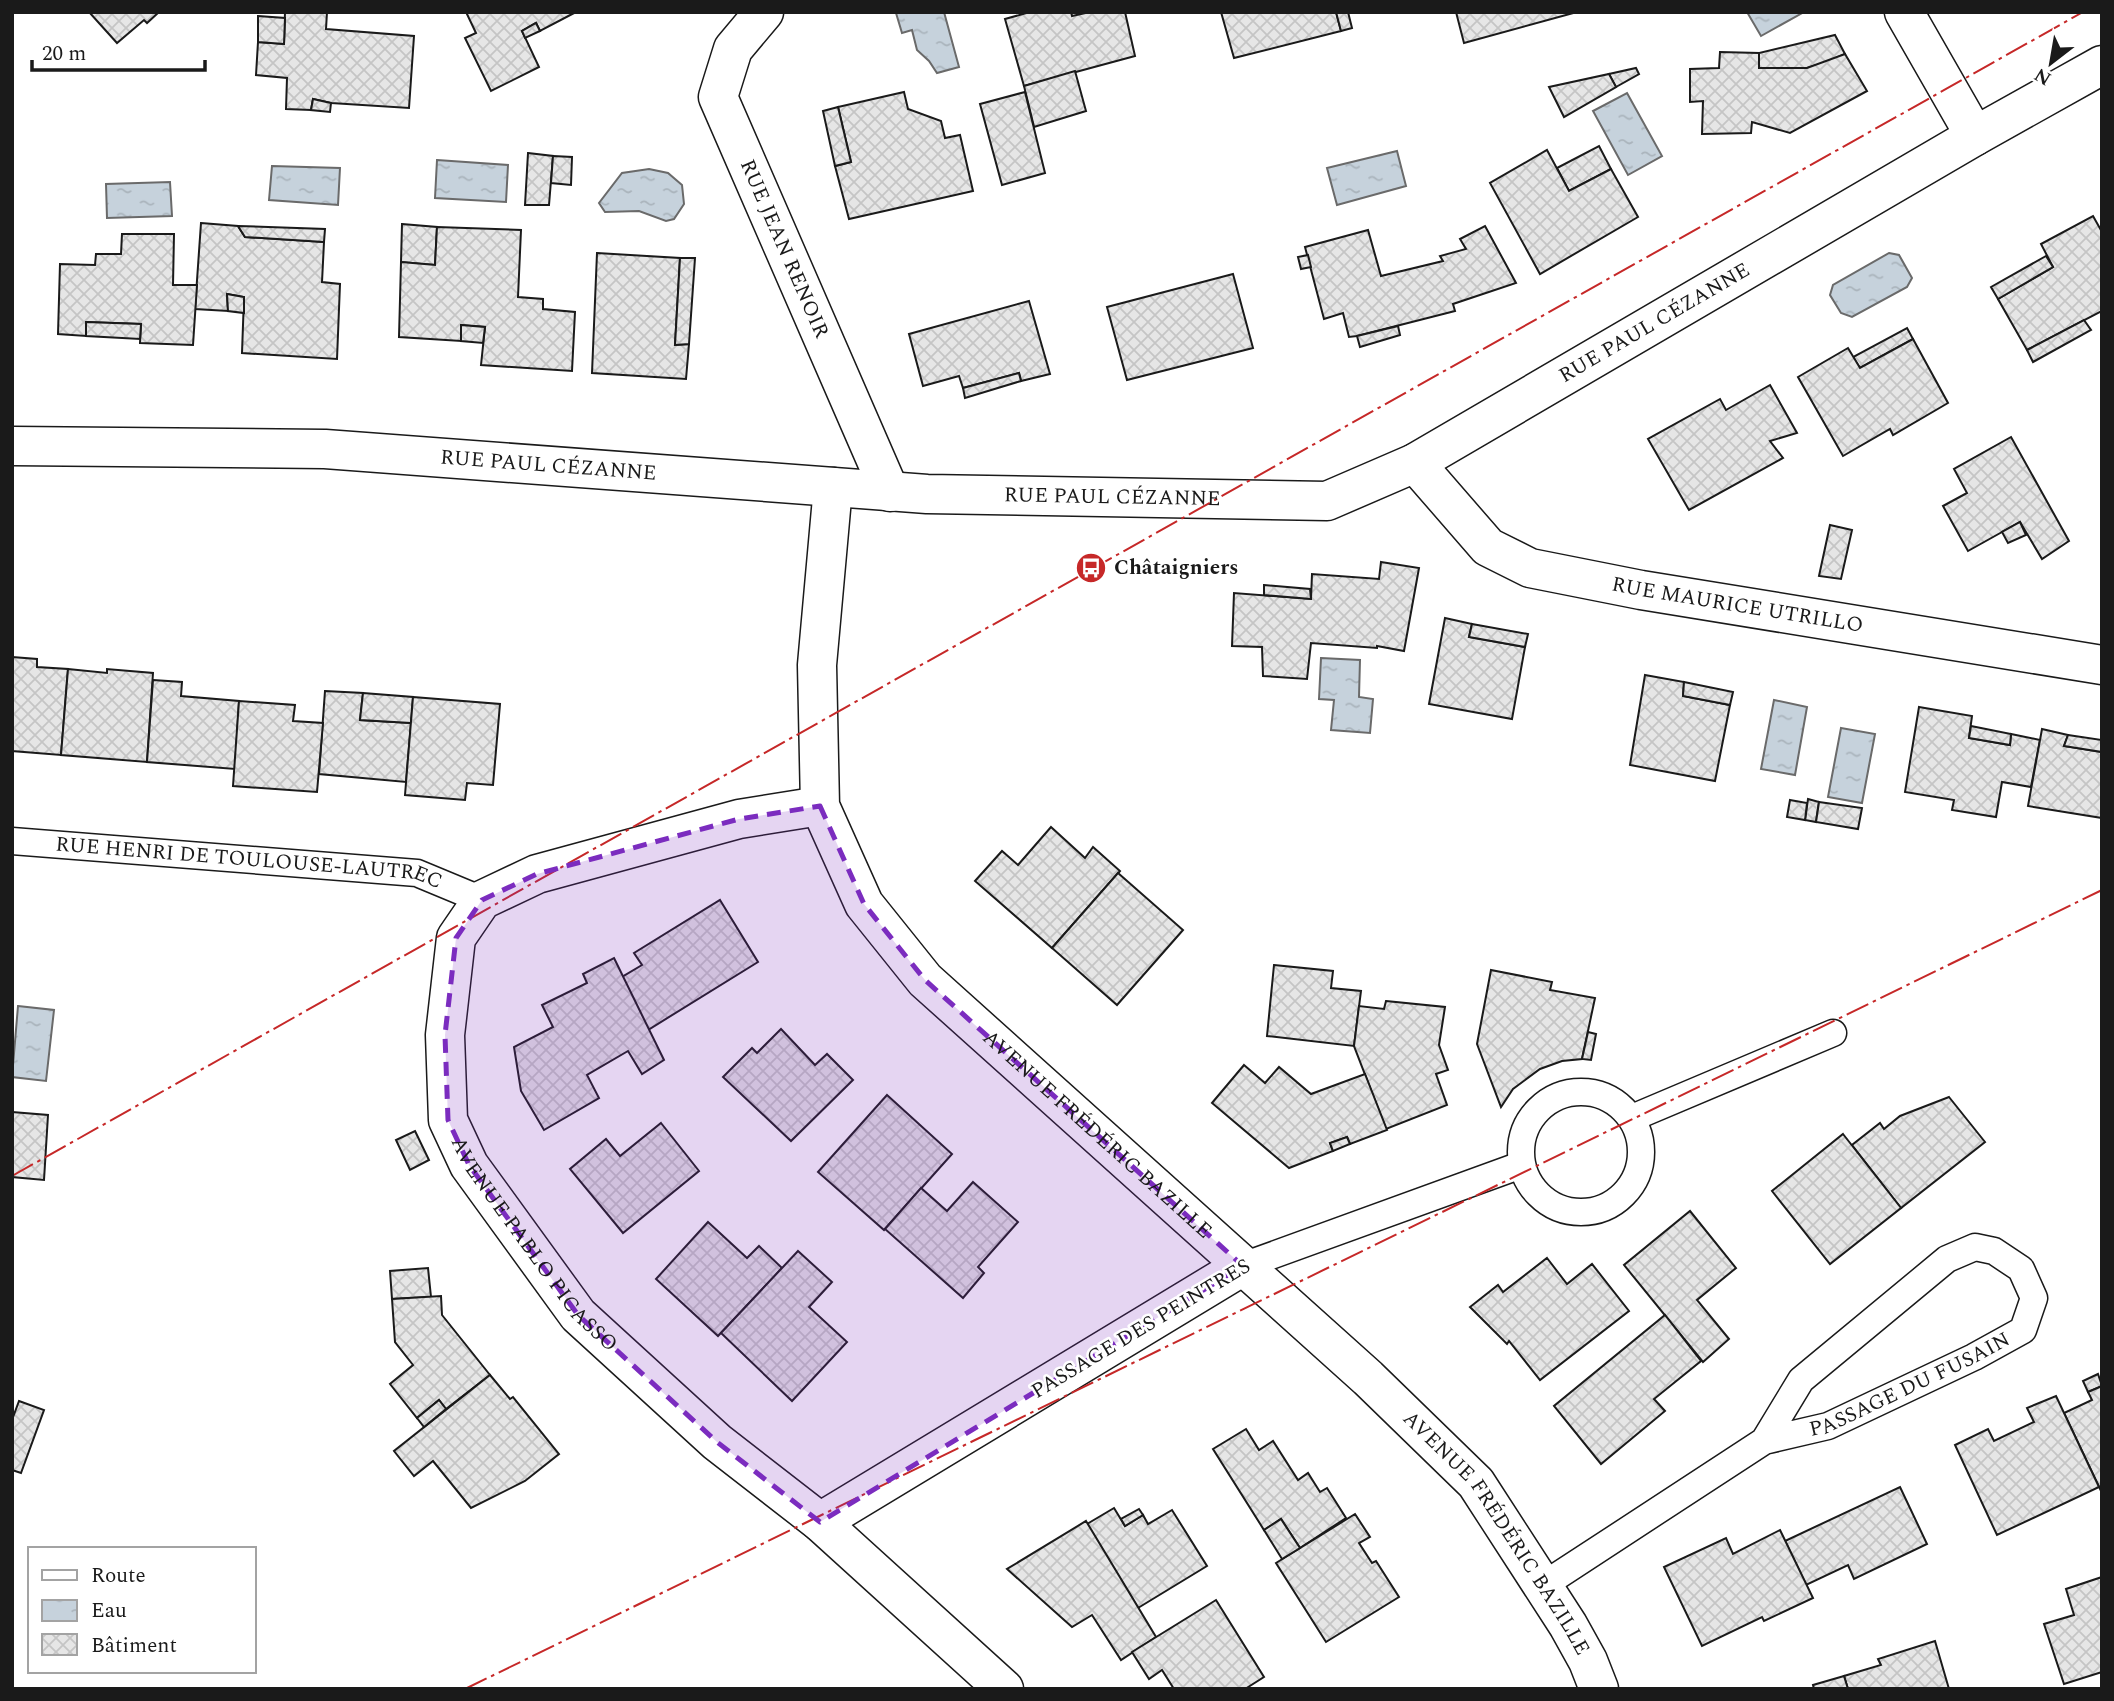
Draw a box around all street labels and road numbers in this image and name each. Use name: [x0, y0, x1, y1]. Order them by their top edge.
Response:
street label: RUE JEAN RENOIR: [731, 154, 837, 343]
street label: RUE PAUL CÉZANNE: [1553, 255, 1756, 392]
street label: RUE PAUL CÉZANNE: [439, 442, 658, 490]
street label: RUE PAUL CÉZANNE: [1004, 479, 1221, 515]
street label: RUE MAURICE UTRILLO: [1609, 569, 1865, 642]
street label: RUE HENRI DE TOULOUSE-LAUTREC: [54, 828, 447, 898]
street label: AVENUE FRÉDÉRIC BAZILLE: [975, 1023, 1219, 1247]
street label: AVENUE PABLO PICASSO: [442, 1131, 625, 1360]
street label: PASSAGE DES PEINTRES: [1025, 1251, 1257, 1407]
street label: PASSAGE DU FUSAIN: [1806, 1324, 2016, 1446]
street label: AVENUE FRÉDÉRIC BAZILLE: [1395, 1404, 1598, 1661]

